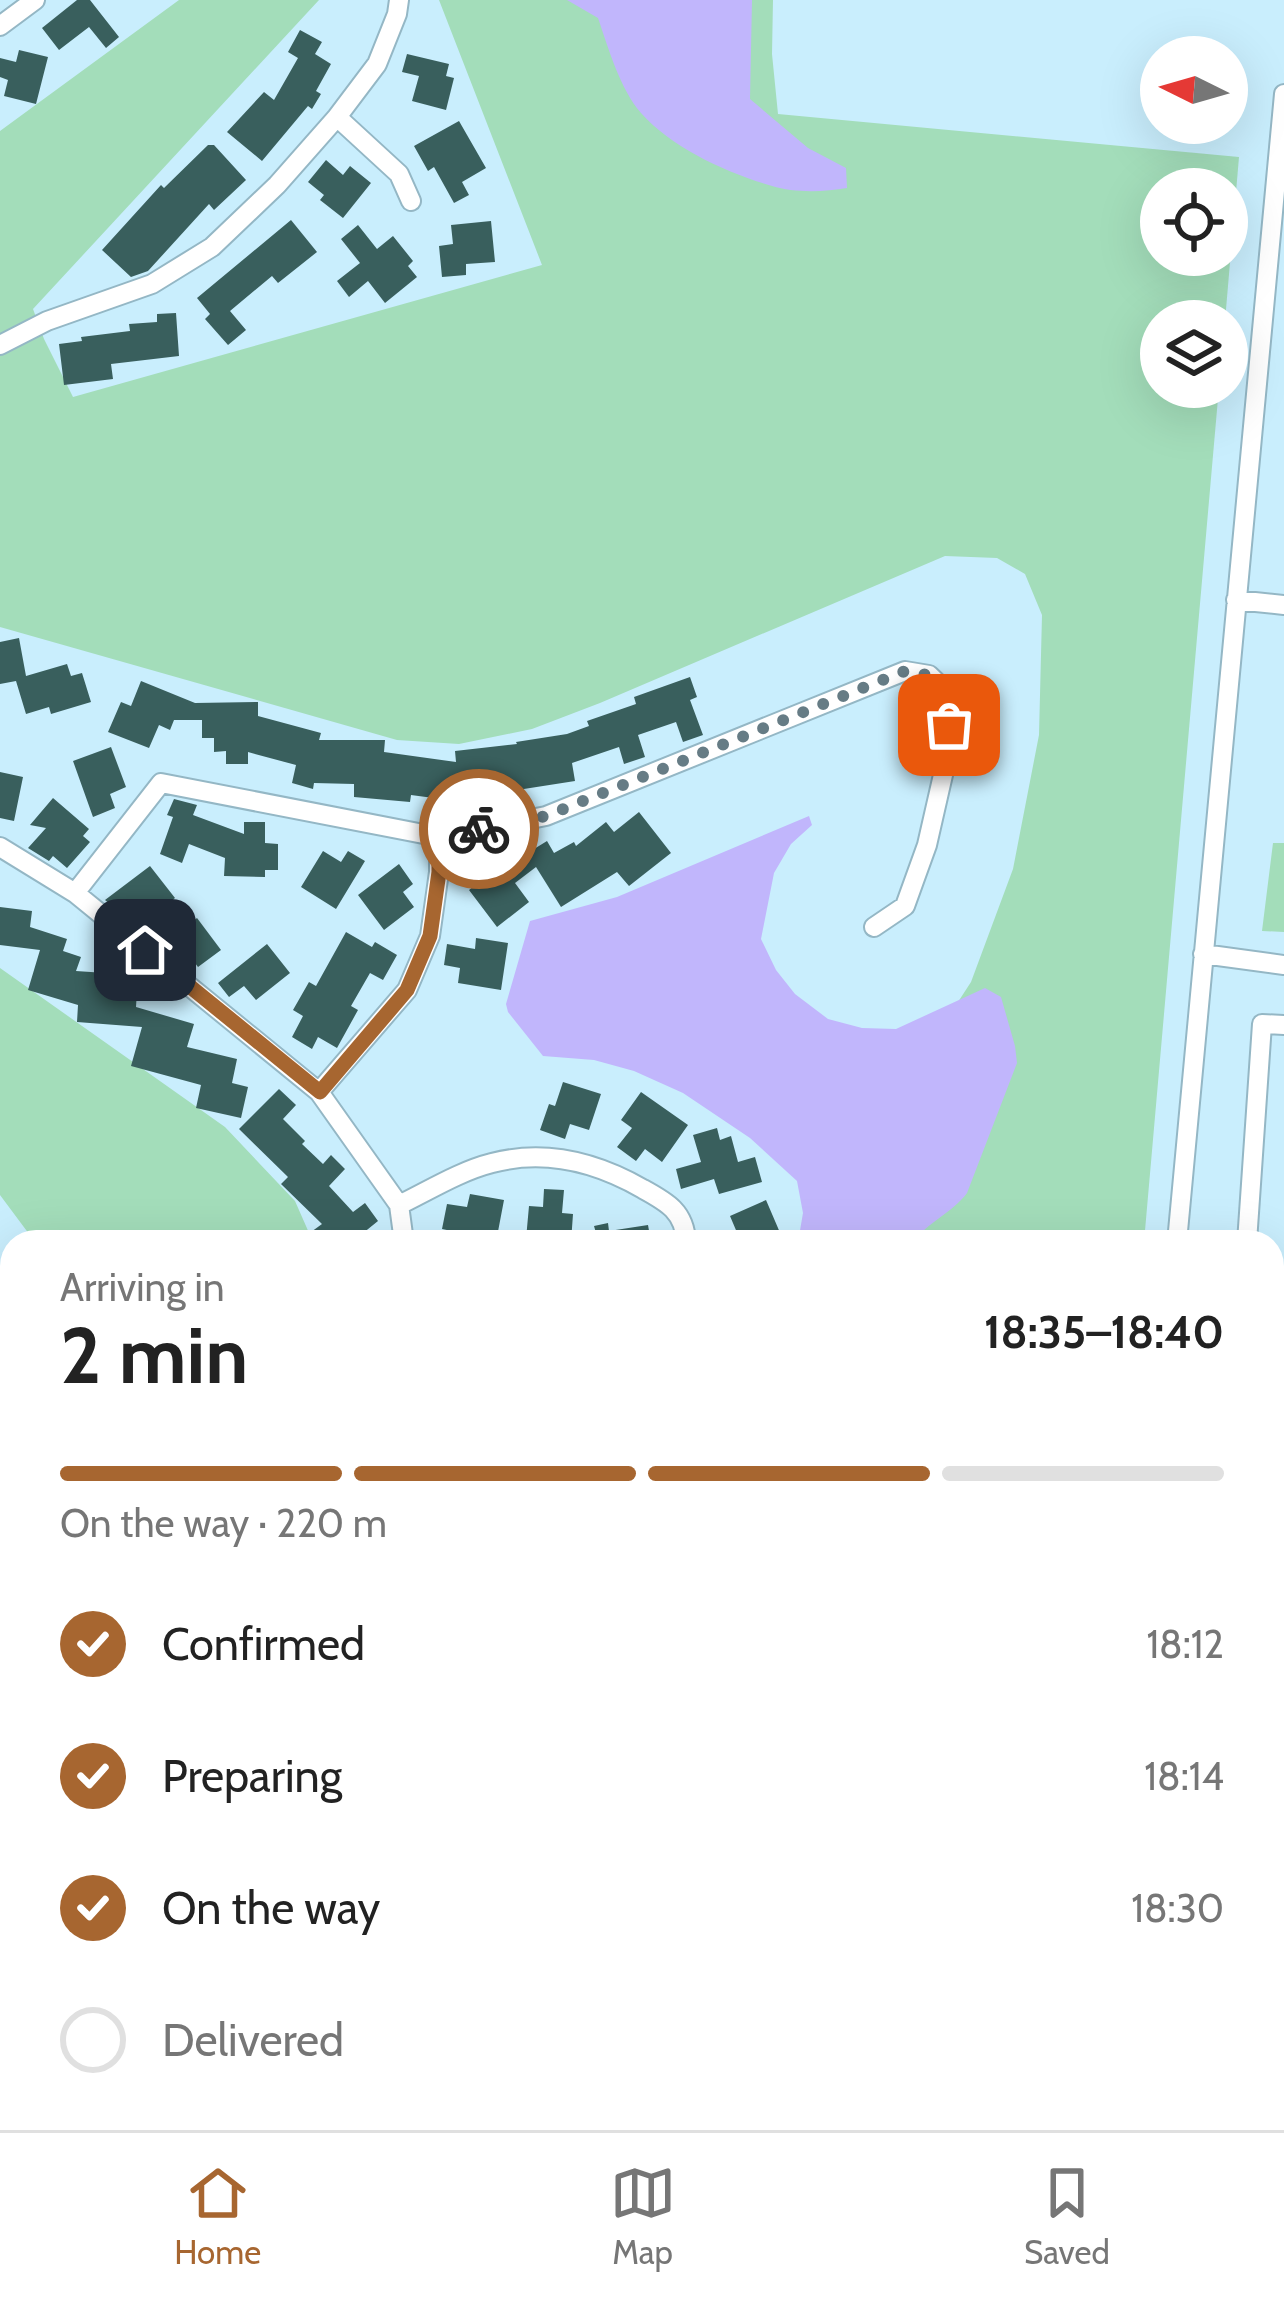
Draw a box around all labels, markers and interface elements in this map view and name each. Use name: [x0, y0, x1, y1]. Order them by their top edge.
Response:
north arrow: [1140, 36, 1248, 144]
map controls: [1140, 36, 1248, 408]
button: locate: [1140, 168, 1248, 276]
button: layers: [1140, 300, 1248, 408]
pin: [898, 674, 1000, 776]
icon: bag: [916, 692, 982, 758]
courier: [419, 769, 539, 889]
icon: bike: [446, 796, 512, 862]
pin: [94, 899, 196, 1001]
icon: home: [112, 917, 178, 983]
text: Arriving in: [60, 1263, 224, 1311]
text: 18:35–18:40: [984, 1305, 1224, 1359]
text: 2 min: [60, 1308, 248, 1403]
text: On the way · 220 m: [60, 1499, 387, 1547]
icon: check: [60, 1611, 126, 1677]
text: Confirmed: [162, 1617, 365, 1671]
text: 18:12: [1146, 1620, 1224, 1668]
icon: check: [60, 1743, 126, 1809]
text: Preparing: [162, 1749, 342, 1803]
text: 18:14: [1144, 1752, 1224, 1800]
icon: check: [60, 1875, 126, 1941]
text: On the way: [162, 1881, 380, 1935]
text: 18:30: [1131, 1884, 1224, 1932]
text: Delivered: [162, 2013, 344, 2067]
tab: Home: [174, 2160, 261, 2272]
tab: Map: [610, 2160, 676, 2272]
tab: Saved: [1024, 2160, 1110, 2272]

